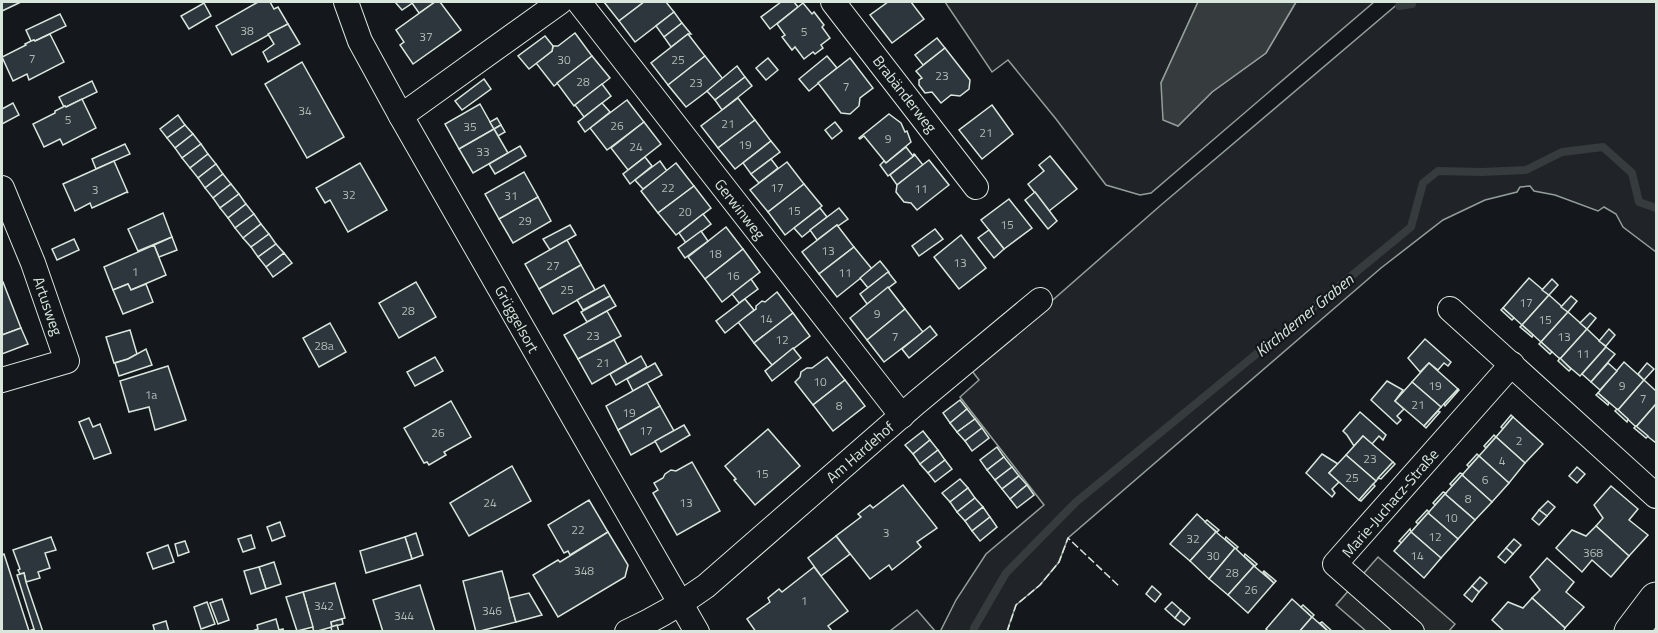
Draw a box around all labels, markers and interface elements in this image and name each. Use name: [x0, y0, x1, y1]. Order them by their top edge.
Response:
house number: 38: [240, 21, 254, 40]
house number: 5: [801, 22, 808, 41]
house number: 37: [419, 27, 433, 46]
house number: 7: [29, 49, 35, 68]
house number: 30: [557, 50, 571, 69]
house number: 25: [671, 50, 685, 69]
street label: Brabänderweg: [867, 50, 943, 138]
house number: 23: [935, 66, 949, 85]
house number: 28: [576, 72, 590, 91]
house number: 23: [689, 73, 703, 92]
house number: 7: [843, 77, 849, 96]
house number: 34: [298, 101, 312, 120]
house number: 5: [65, 110, 72, 129]
house number: 21: [721, 114, 735, 133]
house number: 26: [610, 116, 624, 135]
house number: 35: [463, 117, 477, 136]
house number: 21: [979, 123, 993, 142]
house number: 9: [885, 129, 892, 148]
house number: 19: [738, 135, 752, 154]
house number: 24: [629, 137, 643, 156]
house number: 33: [476, 142, 490, 161]
street label: Gerwinweg: [709, 174, 771, 244]
house number: 22: [661, 178, 675, 197]
house number: 17: [770, 178, 784, 197]
house number: 11: [914, 179, 928, 198]
house number: 3: [92, 180, 98, 199]
house number: 32: [342, 185, 356, 204]
house number: 31: [504, 186, 518, 205]
house number: 15: [787, 201, 801, 220]
house number: 20: [678, 202, 692, 221]
house number: 29: [518, 211, 532, 230]
house number: 15: [1000, 215, 1014, 234]
house number: 13: [821, 241, 835, 260]
house number: 18: [708, 244, 722, 263]
house number: 13: [953, 253, 967, 272]
house number: 27: [546, 256, 560, 275]
house number: 1: [132, 262, 138, 281]
house number: 11: [838, 263, 852, 282]
house number: 16: [726, 266, 740, 285]
water label: Kirchderner Graben: [1250, 267, 1359, 362]
street label: Artusweg: [27, 273, 69, 339]
house number: 25: [560, 280, 574, 299]
street label: Grüggelsort: [489, 281, 545, 358]
house number: 17: [1519, 293, 1533, 312]
house number: 28: [401, 301, 415, 320]
house number: 9: [874, 304, 881, 323]
house number: 14: [759, 309, 773, 328]
house number: 15: [1538, 310, 1552, 329]
house number: 23: [586, 326, 600, 345]
house number: 7: [892, 327, 898, 346]
house number: 13: [1557, 327, 1571, 346]
house number: 12: [775, 330, 789, 349]
house number: 28a: [314, 336, 334, 355]
house number: 11: [1576, 344, 1590, 363]
house number: 21: [596, 353, 610, 372]
house number: 10: [813, 372, 827, 391]
house number: 19: [1428, 376, 1442, 395]
house number: 9: [1619, 376, 1626, 395]
house number: 1a: [145, 385, 157, 404]
house number: 7: [1640, 389, 1646, 408]
house number: 21: [1411, 395, 1425, 414]
house number: 8: [836, 396, 843, 415]
house number: 19: [622, 403, 636, 422]
street label: Am Hardehof: [821, 416, 899, 488]
house number: 17: [639, 421, 653, 440]
house number: 26: [431, 423, 445, 442]
house number: 2: [1516, 431, 1522, 450]
street label: Marie-Juchacz-Straße: [1336, 443, 1444, 563]
house number: 23: [1363, 449, 1377, 468]
house number: 4: [1499, 451, 1506, 470]
house number: 15: [755, 464, 769, 483]
house number: 25: [1345, 468, 1359, 487]
house number: 6: [1482, 470, 1489, 489]
house number: 8: [1465, 489, 1472, 508]
house number: 24: [483, 493, 497, 512]
house number: 13: [679, 493, 693, 512]
house number: 10: [1444, 508, 1458, 527]
house number: 22: [571, 520, 585, 539]
house number: 3: [883, 523, 889, 542]
house number: 12: [1428, 527, 1442, 546]
house number: 32: [1186, 529, 1200, 548]
house number: 368: [1583, 543, 1603, 562]
house number: 30: [1206, 546, 1220, 565]
house number: 14: [1410, 546, 1424, 565]
house number: 348: [574, 561, 594, 580]
house number: 28: [1225, 563, 1239, 582]
house number: 26: [1244, 580, 1258, 599]
house number: 1: [801, 591, 807, 610]
house number: 342: [314, 596, 334, 615]
house number: 346: [482, 601, 502, 620]
house number: 344: [394, 606, 414, 625]

